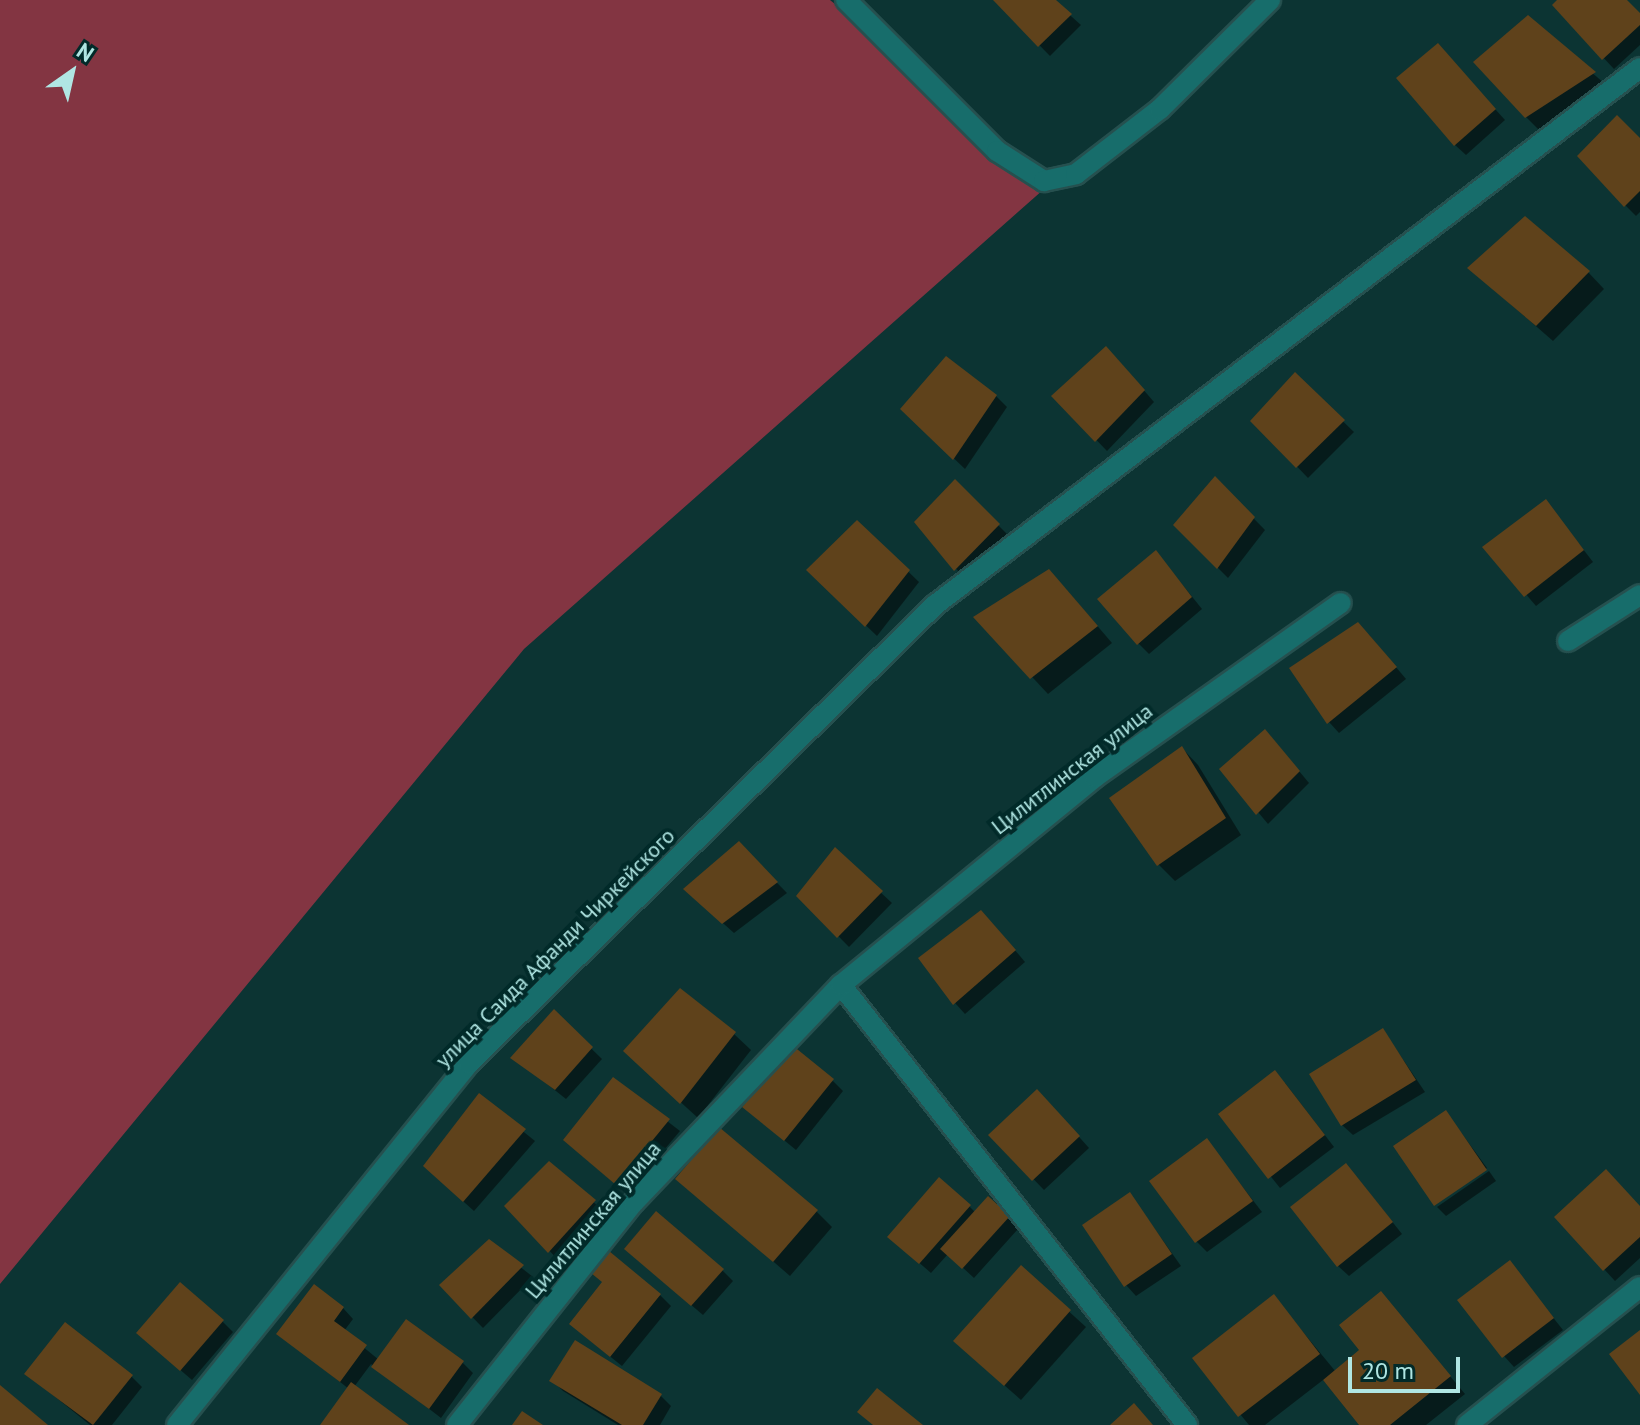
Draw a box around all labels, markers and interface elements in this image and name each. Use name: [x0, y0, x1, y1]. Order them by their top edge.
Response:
north arrow: [32, 32, 112, 112]
text: N: [72, 36, 99, 68]
street label: Цилитлинская улица: [986, 698, 1158, 840]
street label: улица Саида Афанди Чиркейского: [430, 823, 680, 1073]
street label: Цилитлинская улица: [520, 1136, 666, 1304]
scale bar: [1352, 1341, 1464, 1391]
text: 20 m: [1362, 1355, 1414, 1386]

